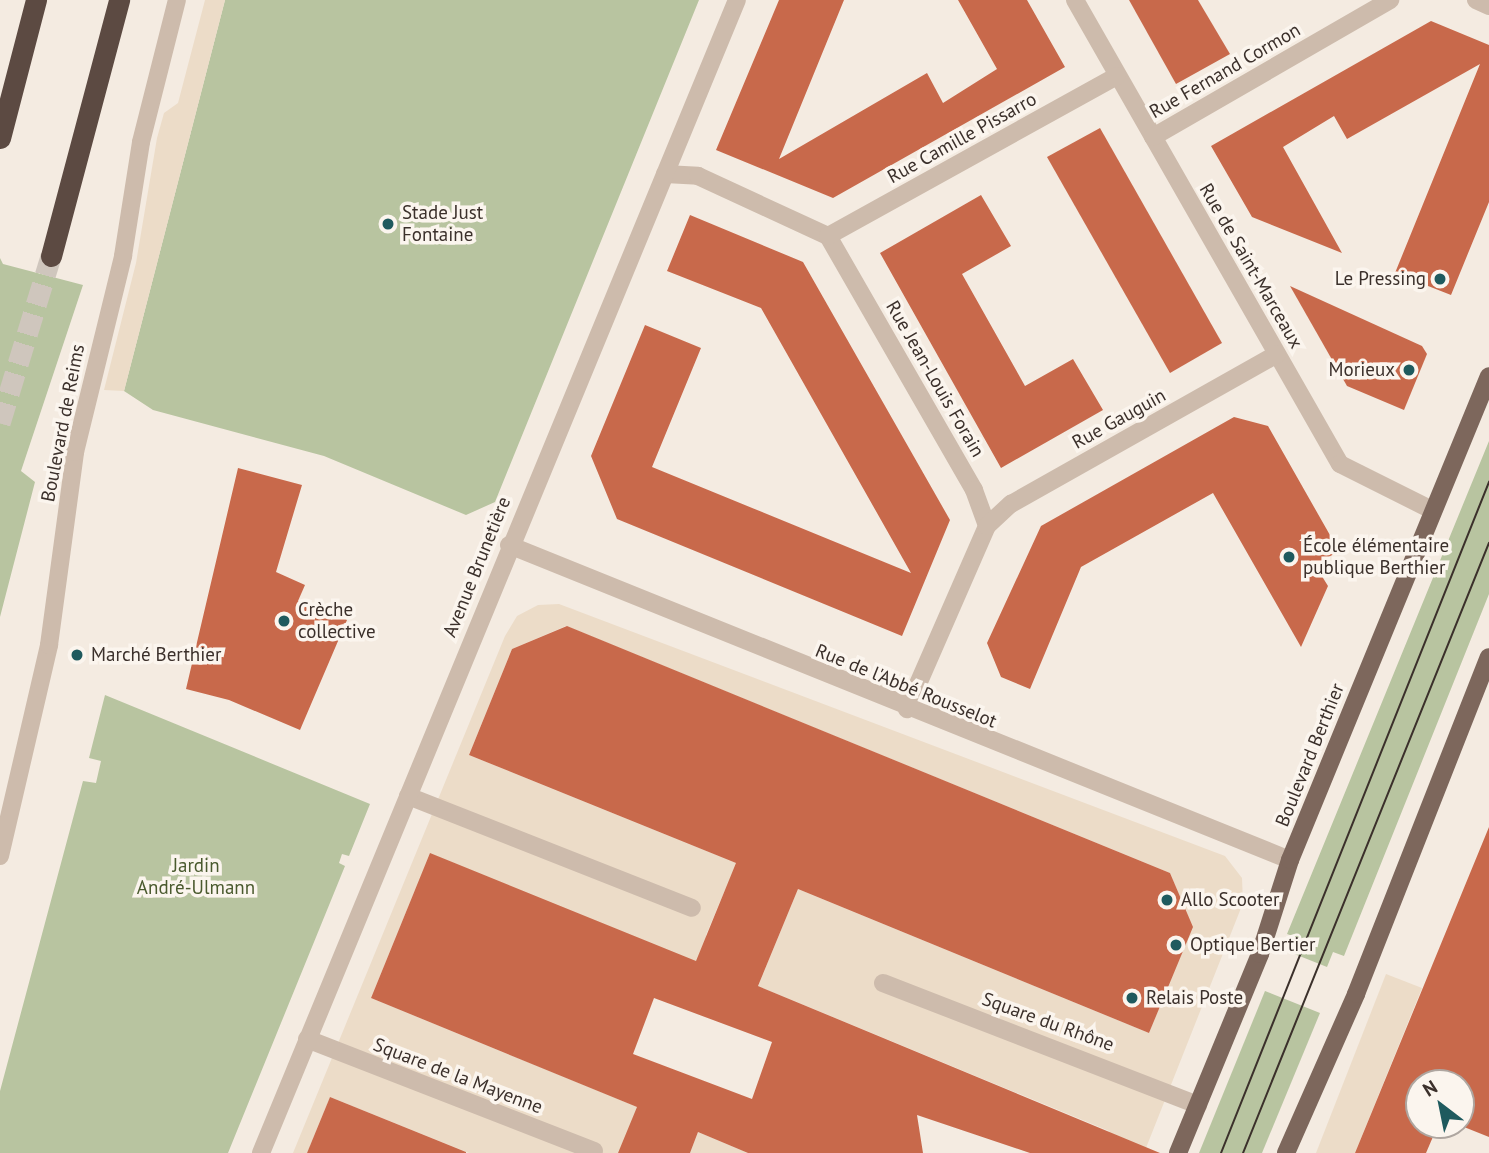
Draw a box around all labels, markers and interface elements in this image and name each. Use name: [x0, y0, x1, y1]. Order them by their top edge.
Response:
street label: Rue Fernand Cormon: [1146, 19, 1304, 123]
street label: Rue Camille Pissarro: [884, 88, 1040, 188]
street label: Rue de Saint-Marceaux: [1194, 179, 1308, 353]
place label: Stade Just Fontaine: [402, 202, 483, 246]
marker: Stade Just Fontaine: [380, 216, 396, 232]
place label: Le Pressing: [1335, 268, 1426, 290]
marker: Le Pressing: [1432, 271, 1448, 287]
street label: Rue Jean-Louis Forain: [881, 297, 989, 461]
street label: Boulevard de Reims: [37, 342, 89, 504]
place label: Morieux: [1329, 359, 1395, 381]
marker: Morieux: [1401, 362, 1417, 378]
street label: Rue Gauguin: [1068, 384, 1170, 454]
street label: Avenue Brunetière: [438, 493, 516, 641]
place label: École élémentaire publique Berthier: [1303, 535, 1449, 579]
marker: École élémentaire publique Berthier: [1281, 549, 1297, 565]
place label: Crèche collective: [298, 599, 376, 643]
marker: Crèche collective: [276, 613, 292, 629]
street label: Rue de l'Abbé Rousselot: [812, 639, 1000, 733]
place label: Marché Berthier: [91, 644, 221, 666]
marker: Marché Berthier: [69, 647, 85, 663]
street label: Boulevard Berthier: [1271, 680, 1349, 830]
park label: Jardin André-Ulmann: [137, 855, 255, 899]
place label: Allo Scooter: [1181, 889, 1279, 911]
marker: Allo Scooter: [1159, 892, 1175, 908]
place label: Optique Bertier: [1190, 934, 1315, 956]
marker: Optique Bertier: [1168, 937, 1184, 953]
place label: Relais Poste: [1146, 987, 1243, 1009]
street label: Square du Rhône: [979, 988, 1117, 1056]
marker: Relais Poste: [1124, 990, 1140, 1006]
street label: Square de la Mayenne: [370, 1033, 546, 1119]
north arrow: [1405, 1069, 1475, 1139]
text: N: [1418, 1074, 1442, 1101]

